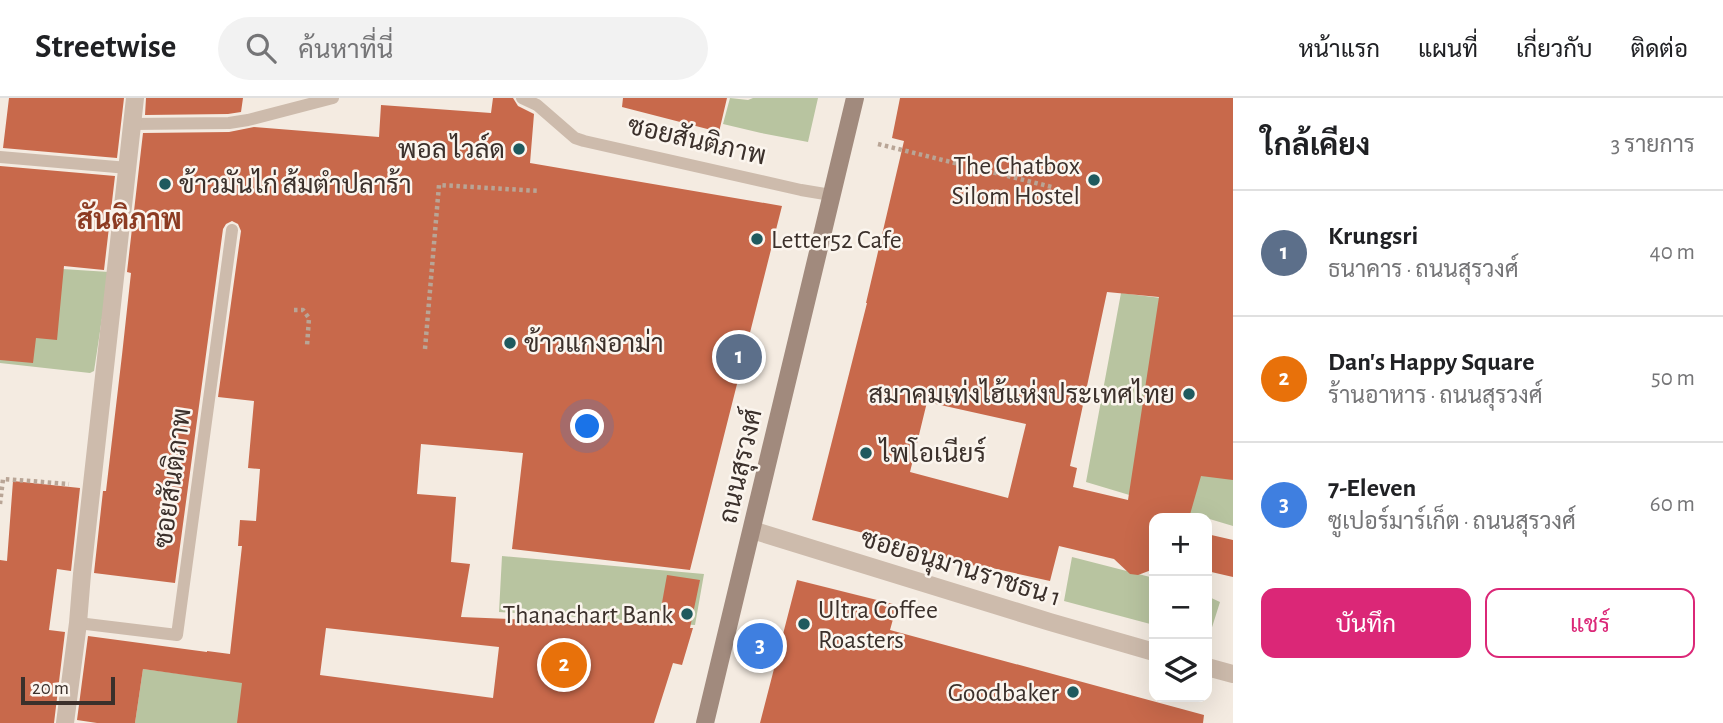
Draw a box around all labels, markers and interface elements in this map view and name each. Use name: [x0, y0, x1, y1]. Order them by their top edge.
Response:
search box: [218, 17, 708, 80]
icon: search: [242, 29, 280, 67]
text: Streetwise: [35, 31, 176, 64]
text: ค้นหาที่นี่: [298, 37, 393, 63]
text: หน้าแรก: [1299, 38, 1380, 62]
text: แผนที่: [1418, 38, 1478, 62]
text: เกี่ยวกับ: [1516, 38, 1593, 62]
text: ติดต่อ: [1631, 38, 1688, 62]
street label: ซอยสันติภาพ: [625, 109, 769, 169]
text: ใกล้เคียง: [1261, 131, 1370, 161]
place label: พอล ไวล์ด: [398, 132, 505, 163]
text: 3 รายการ: [1611, 134, 1695, 157]
marker: พอล ไวล์ด: [511, 141, 527, 157]
place label: The Chatbox Silom Hostel: [951, 153, 1080, 209]
place label: ข้าวมันไก่ ส้มตำปลาร้า: [179, 168, 412, 198]
marker: The Chatbox Silom Hostel: [1086, 172, 1102, 188]
marker: ข้าวมันไก่ ส้มตำปลาร้า: [157, 176, 173, 192]
district label: สันติภาพ: [76, 201, 182, 235]
text: Krungsri: [1328, 223, 1418, 249]
place label: Letter52 Cafe: [771, 227, 902, 253]
marker: Letter52 Cafe: [749, 231, 765, 247]
text: 1: [1280, 241, 1288, 264]
text: 40 m: [1650, 241, 1695, 264]
text: ธนาคาร · ถนนสุรวงศ์: [1328, 259, 1519, 282]
place label: ข้าวแกงอาม่า: [524, 327, 664, 357]
pin: 1: [716, 331, 762, 383]
marker: ข้าวแกงอาม่า: [502, 335, 518, 351]
text: Dan's Happy Square: [1328, 349, 1534, 375]
text: 2: [1279, 367, 1289, 390]
text: 50 m: [1651, 367, 1695, 390]
place label: สมาคมเท่งไฮ้แห่งประเทศไทย: [868, 378, 1175, 408]
text: ร้านอาหาร · ถนนสุรวงศ์: [1328, 385, 1543, 408]
marker: สมาคมเท่งไฮ้แห่งประเทศไทย: [1181, 386, 1197, 402]
street label: ถนนสุรวงศ์: [710, 405, 771, 527]
street label: ซอยสันติภาพ: [146, 406, 196, 550]
your location: [570, 409, 604, 443]
place label: ไพโอเนียร์: [878, 436, 986, 467]
marker: ไพโอเนียร์: [858, 445, 874, 461]
text: 7-Eleven: [1328, 475, 1416, 501]
text: 3: [1279, 493, 1289, 516]
text: 60 m: [1650, 493, 1695, 516]
text: ซูเปอร์มาร์เก็ต · ถนนสุรวงศ์: [1328, 511, 1576, 534]
map controls: [1149, 513, 1212, 702]
button: +: [1149, 513, 1212, 576]
street label: ซอยอนุมานราชธน 1: [856, 525, 1064, 615]
button: −: [1149, 576, 1212, 639]
button: บันทึก: [1261, 588, 1471, 658]
button: แชร์: [1485, 588, 1695, 658]
place label: Ultra Coffee Roasters: [818, 597, 938, 653]
place label: Thanachart Bank: [503, 602, 673, 628]
marker: Thanachart Bank: [679, 606, 695, 622]
marker: Ultra Coffee Roasters: [796, 616, 812, 632]
pin: 3: [737, 620, 783, 672]
pin: 2: [541, 639, 587, 691]
button: layers: [1149, 639, 1212, 702]
scale bar: [21, 674, 116, 706]
text: 20 m: [32, 679, 69, 698]
place label: Goodbaker: [948, 680, 1060, 706]
marker: Goodbaker: [1065, 684, 1081, 700]

